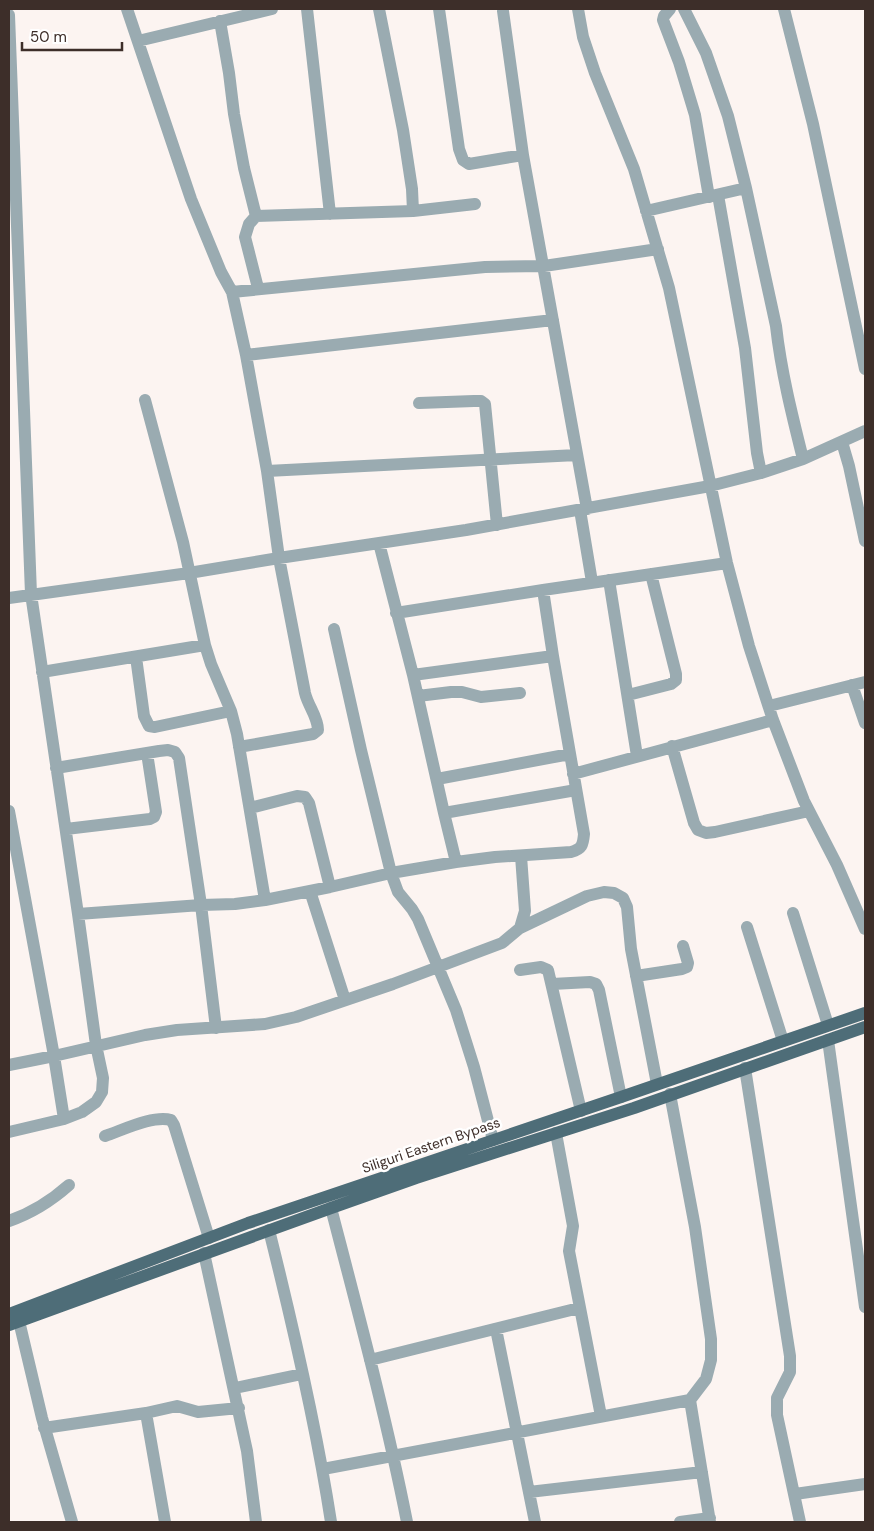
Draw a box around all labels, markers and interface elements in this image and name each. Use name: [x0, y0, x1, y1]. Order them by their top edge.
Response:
scale bar: [22, 20, 122, 52]
text: 50 m: [30, 27, 67, 47]
street label: Siliguri Eastern Bypass: [359, 1113, 503, 1177]

